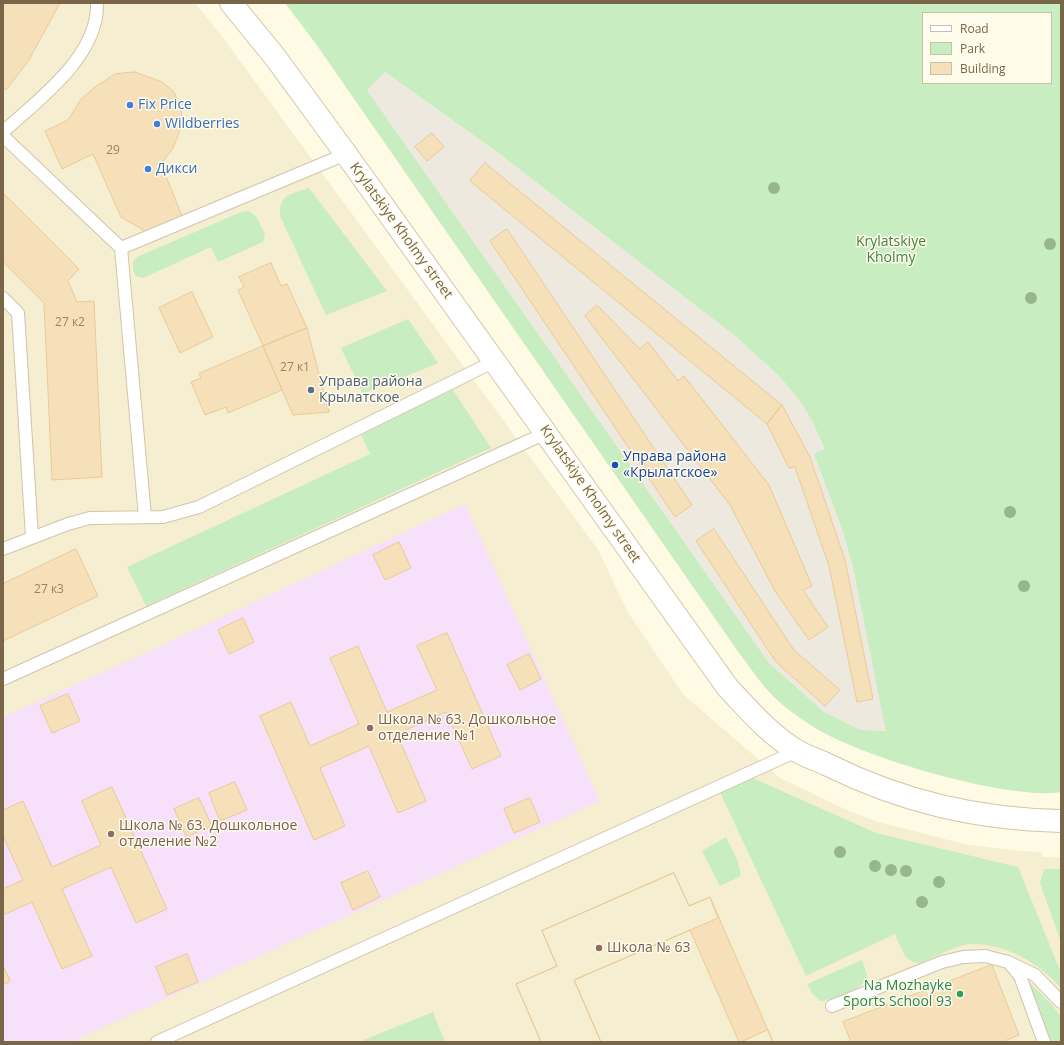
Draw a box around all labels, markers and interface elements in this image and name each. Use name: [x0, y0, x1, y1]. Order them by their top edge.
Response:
legend: [922, 12, 1052, 84]
text: Road: [960, 20, 989, 37]
text: Park: [960, 40, 985, 57]
text: Building: [960, 60, 1005, 77]
place label: Fix Price: [138, 97, 192, 113]
marker: Fix Price: [125, 100, 135, 110]
place label: Wildberries: [165, 116, 239, 132]
marker: Wildberries: [152, 119, 162, 129]
house number: 29: [106, 144, 120, 158]
street label: Krylatskiye Kholmy street: [346, 160, 456, 302]
place label: Дикси: [156, 161, 197, 177]
marker: Дикси: [143, 164, 153, 174]
park label: Krylatskiye Kholmy: [856, 234, 926, 266]
house number: 27 к2: [55, 316, 85, 330]
house number: 27 к1: [280, 361, 310, 375]
place label: Управа района Крылатское: [319, 374, 422, 406]
marker: Управа района Крылатское: [306, 385, 316, 395]
street label: Krylatskiye Kholmy street: [536, 422, 644, 566]
place label: Управа района «Крылатское»: [623, 449, 726, 482]
marker: Управа района «Крылатское»: [610, 460, 620, 470]
house number: 27 к3: [34, 583, 64, 597]
place label: Школа № 63. Дошкольное отделение №1: [378, 712, 556, 744]
marker: Школа № 63. Дошкольное отделение №1: [365, 723, 375, 733]
place label: Школа № 63. Дошкольное отделение №2: [119, 818, 297, 850]
marker: Школа № 63. Дошкольное отделение №2: [106, 829, 116, 839]
place label: Школа № 63: [607, 940, 690, 956]
marker: Школа № 63: [594, 943, 604, 953]
place label: Na Mozhayke Sports School 93: [843, 978, 952, 1010]
marker: Na Mozhayke Sports School 93: [955, 989, 965, 999]

